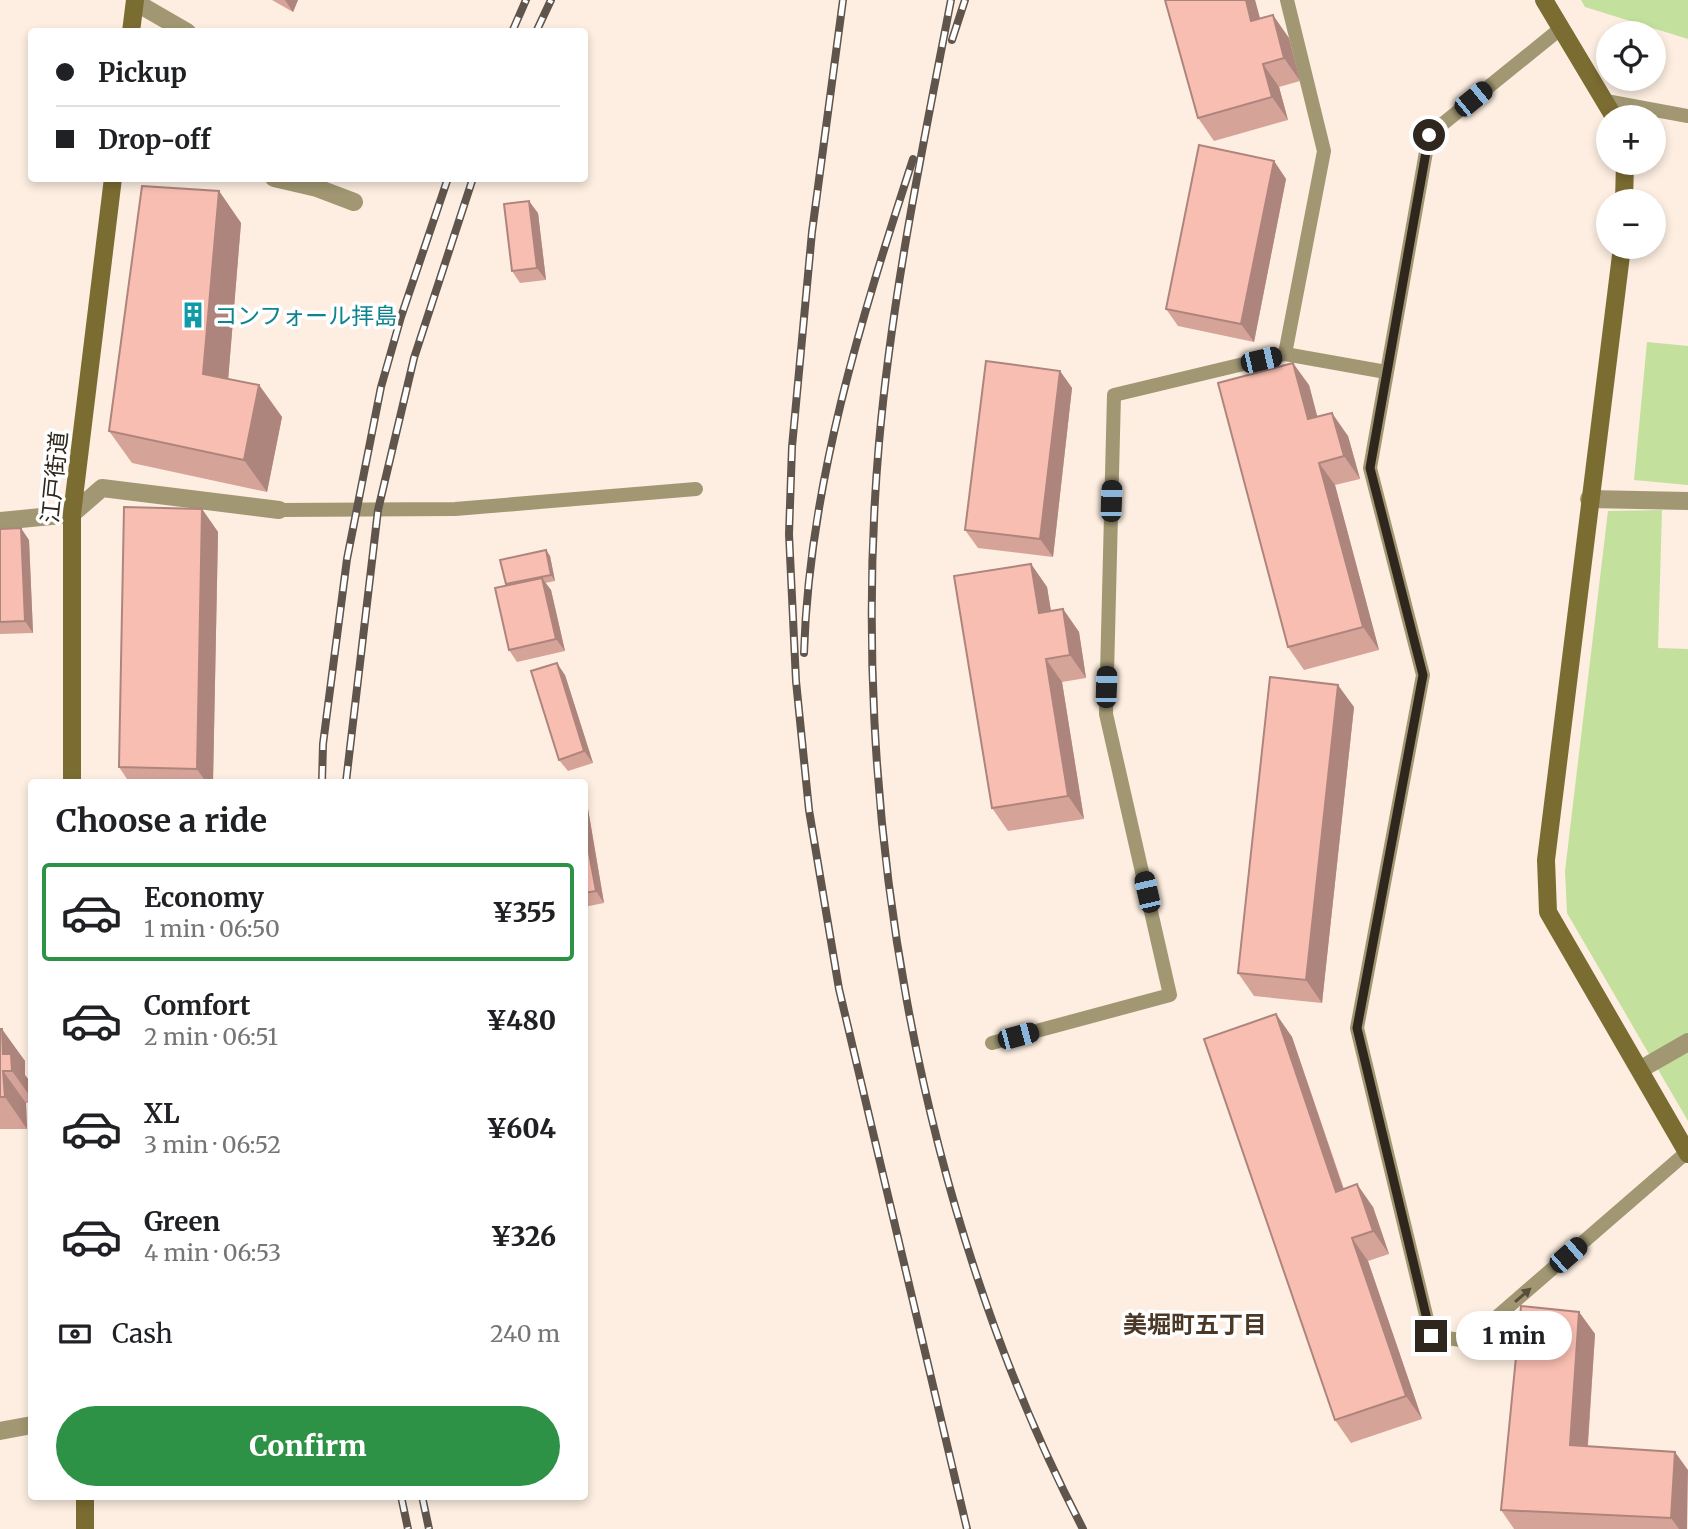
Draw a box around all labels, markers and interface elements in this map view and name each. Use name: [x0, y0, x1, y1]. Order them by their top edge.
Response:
map controls: [1596, 21, 1666, 259]
button: locate: [1596, 21, 1666, 91]
text: Pickup: [98, 56, 187, 89]
car: [1451, 78, 1496, 120]
button: +: [1596, 105, 1666, 175]
route start: [1413, 119, 1445, 151]
text: Drop-off: [98, 123, 211, 156]
button: −: [1596, 189, 1666, 259]
building icon: コンフォール拝島: [178, 300, 208, 330]
place label: コンフォール拝島: [214, 301, 397, 330]
car: [1239, 345, 1284, 375]
street label: 江戸街道: [35, 430, 73, 524]
car: [1100, 480, 1123, 522]
car: [1095, 666, 1118, 708]
text: Choose a ride: [56, 801, 267, 841]
car: [1133, 869, 1162, 915]
icon: car: [60, 881, 123, 944]
text: Economy: [144, 881, 264, 914]
text: ¥355: [492, 896, 556, 929]
text: 1 min · 06:50: [144, 914, 280, 943]
icon: car: [60, 989, 123, 1052]
text: Comfort: [144, 989, 250, 1022]
text: ¥480: [486, 1004, 556, 1037]
car: [995, 1020, 1042, 1052]
text: 2 min · 06:51: [144, 1022, 278, 1051]
icon: car: [60, 1097, 123, 1160]
text: XL: [144, 1097, 180, 1130]
text: ¥604: [486, 1112, 556, 1145]
text: 3 min · 06:52: [144, 1130, 281, 1159]
icon: car: [60, 1205, 123, 1268]
text: Green: [144, 1205, 220, 1238]
text: ¥326: [490, 1220, 556, 1253]
car: [1546, 1233, 1591, 1277]
text: 4 min · 06:53: [144, 1238, 281, 1267]
one-way arrow: [1514, 1287, 1531, 1303]
district label: 美堀町五丁目: [1123, 1309, 1267, 1340]
callout: 1 min: [1456, 1312, 1571, 1360]
icon: cash: [56, 1315, 94, 1353]
text: Cash: [112, 1317, 173, 1350]
text: 240 m: [490, 1319, 560, 1348]
route end: [1415, 1320, 1447, 1352]
text: 1 min: [1482, 1321, 1546, 1350]
button: Confirm: [56, 1406, 560, 1486]

